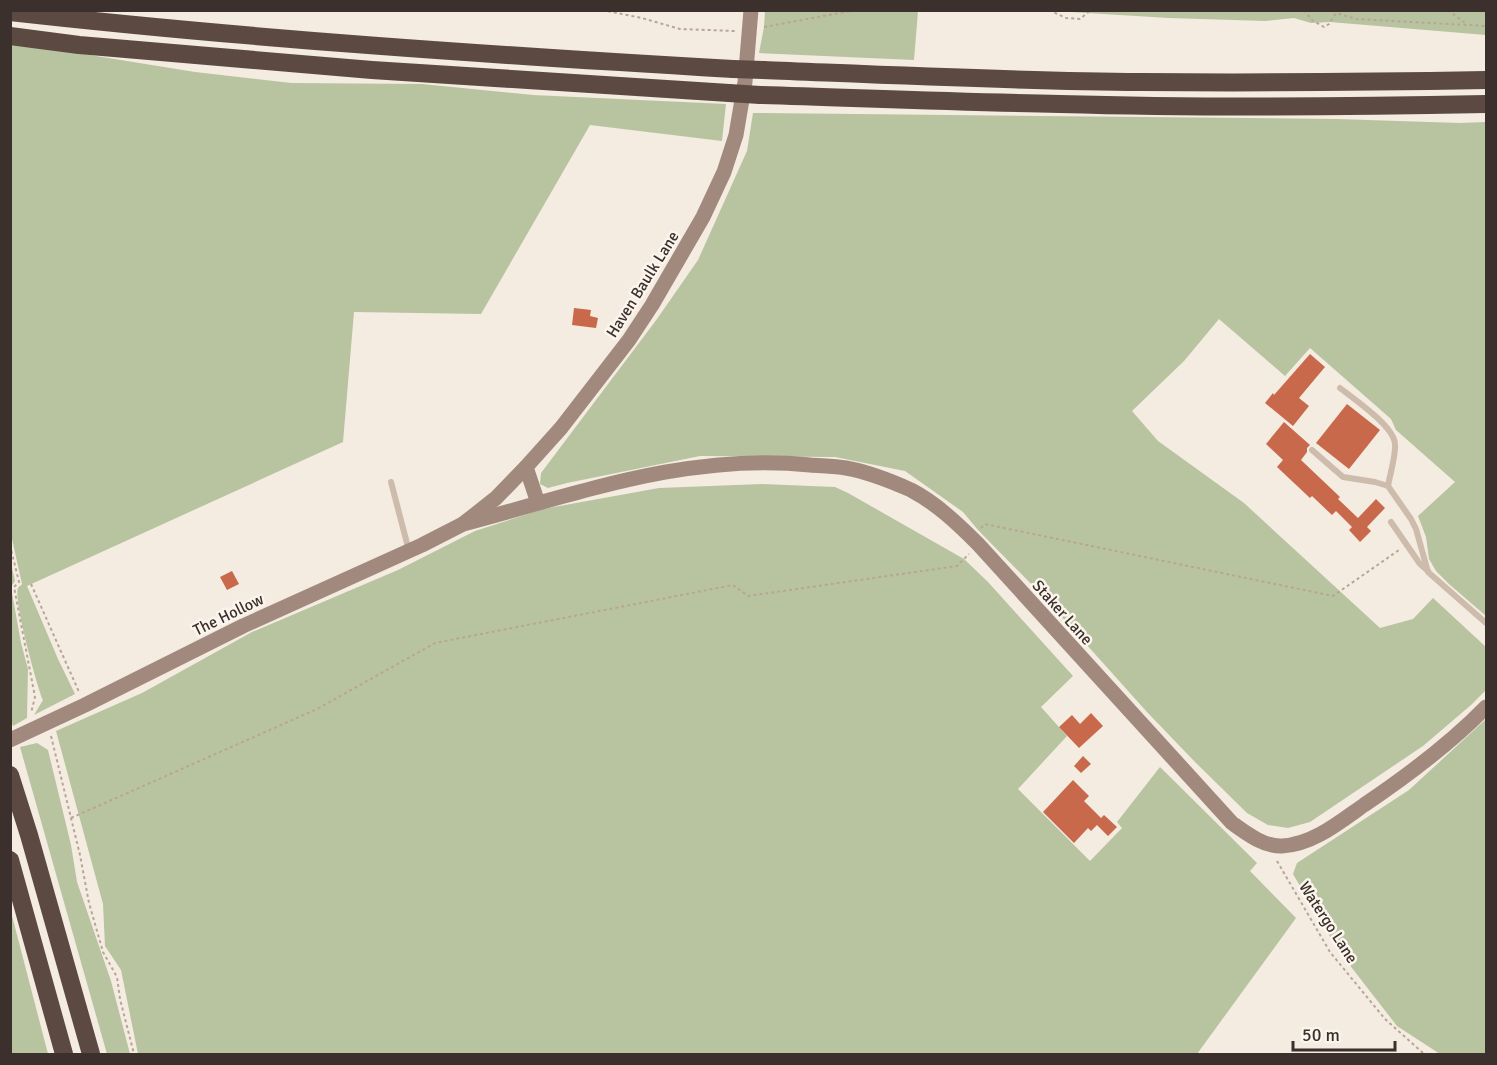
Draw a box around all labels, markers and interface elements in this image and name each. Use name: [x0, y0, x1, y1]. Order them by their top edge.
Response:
street label: Haven Baulk Lane: [602, 228, 684, 341]
street label: Staker Lane: [1028, 576, 1097, 649]
street label: The Hollow: [190, 589, 267, 641]
street label: Watergo Lane: [1294, 878, 1362, 967]
scale bar: [1293, 1014, 1395, 1052]
text: 50 m: [1302, 1024, 1340, 1046]

